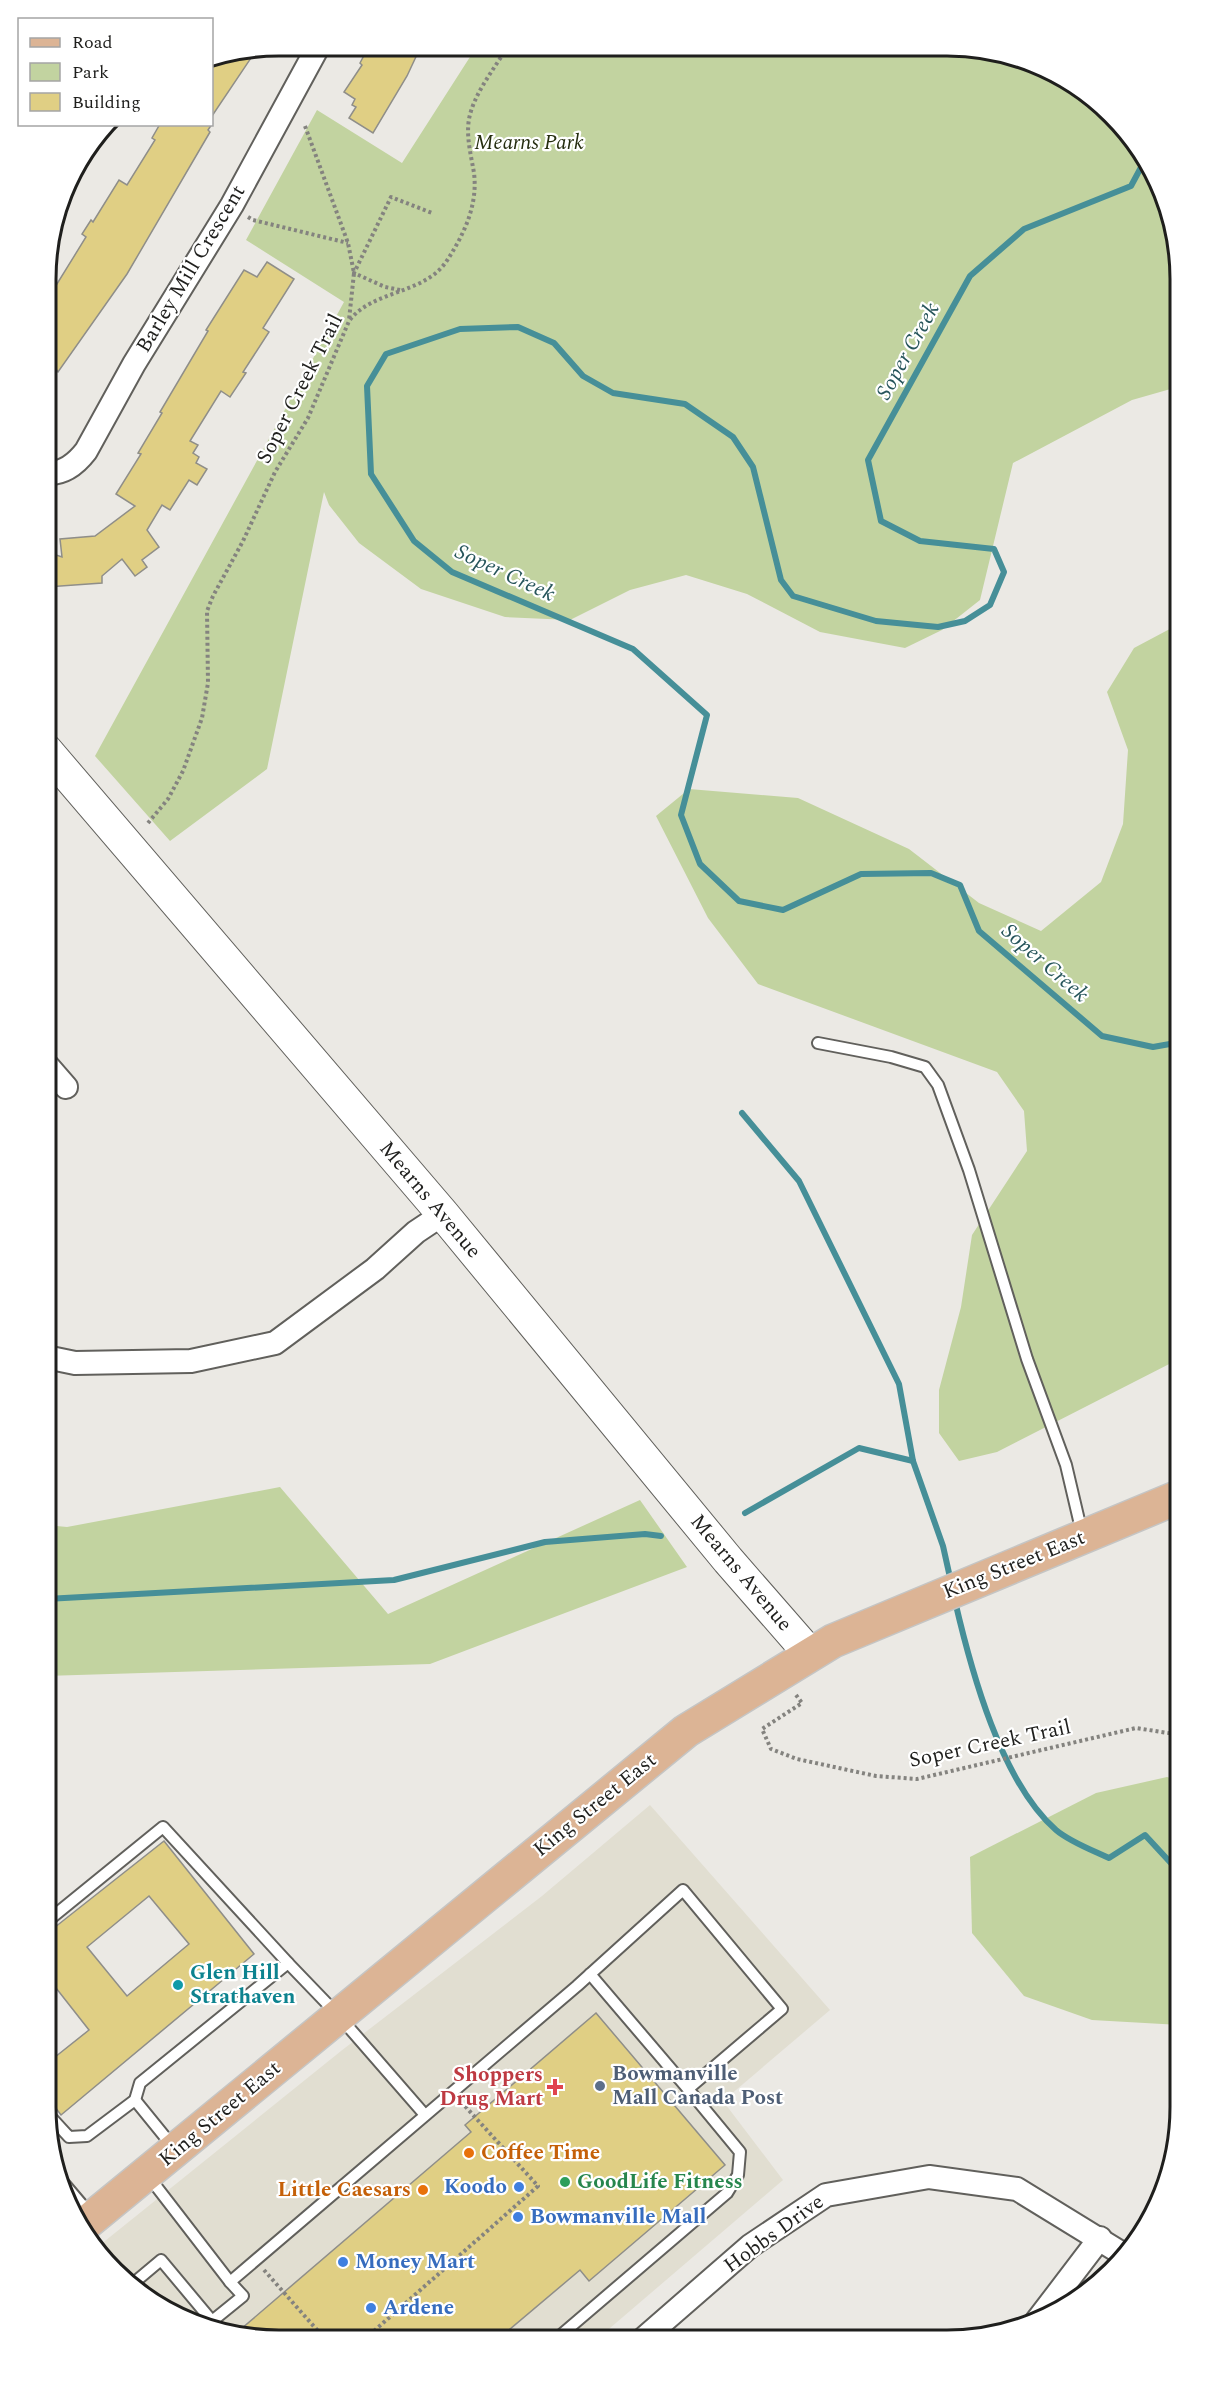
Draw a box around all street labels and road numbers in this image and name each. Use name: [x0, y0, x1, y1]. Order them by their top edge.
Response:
street label: Barley Mill Crescent: [128, 179, 254, 359]
street label: Soper Creek Trail: [248, 308, 352, 470]
street label: Mearns Avenue: [371, 1134, 489, 1266]
street label: Mearns Avenue: [682, 1507, 800, 1639]
street label: King Street East: [938, 1522, 1090, 1608]
street label: Soper Creek Trail: [906, 1711, 1074, 1777]
street label: King Street East: [526, 1745, 664, 1865]
street label: King Street East: [152, 2053, 288, 2175]
street label: Hobbs Drive: [717, 2187, 831, 2281]

